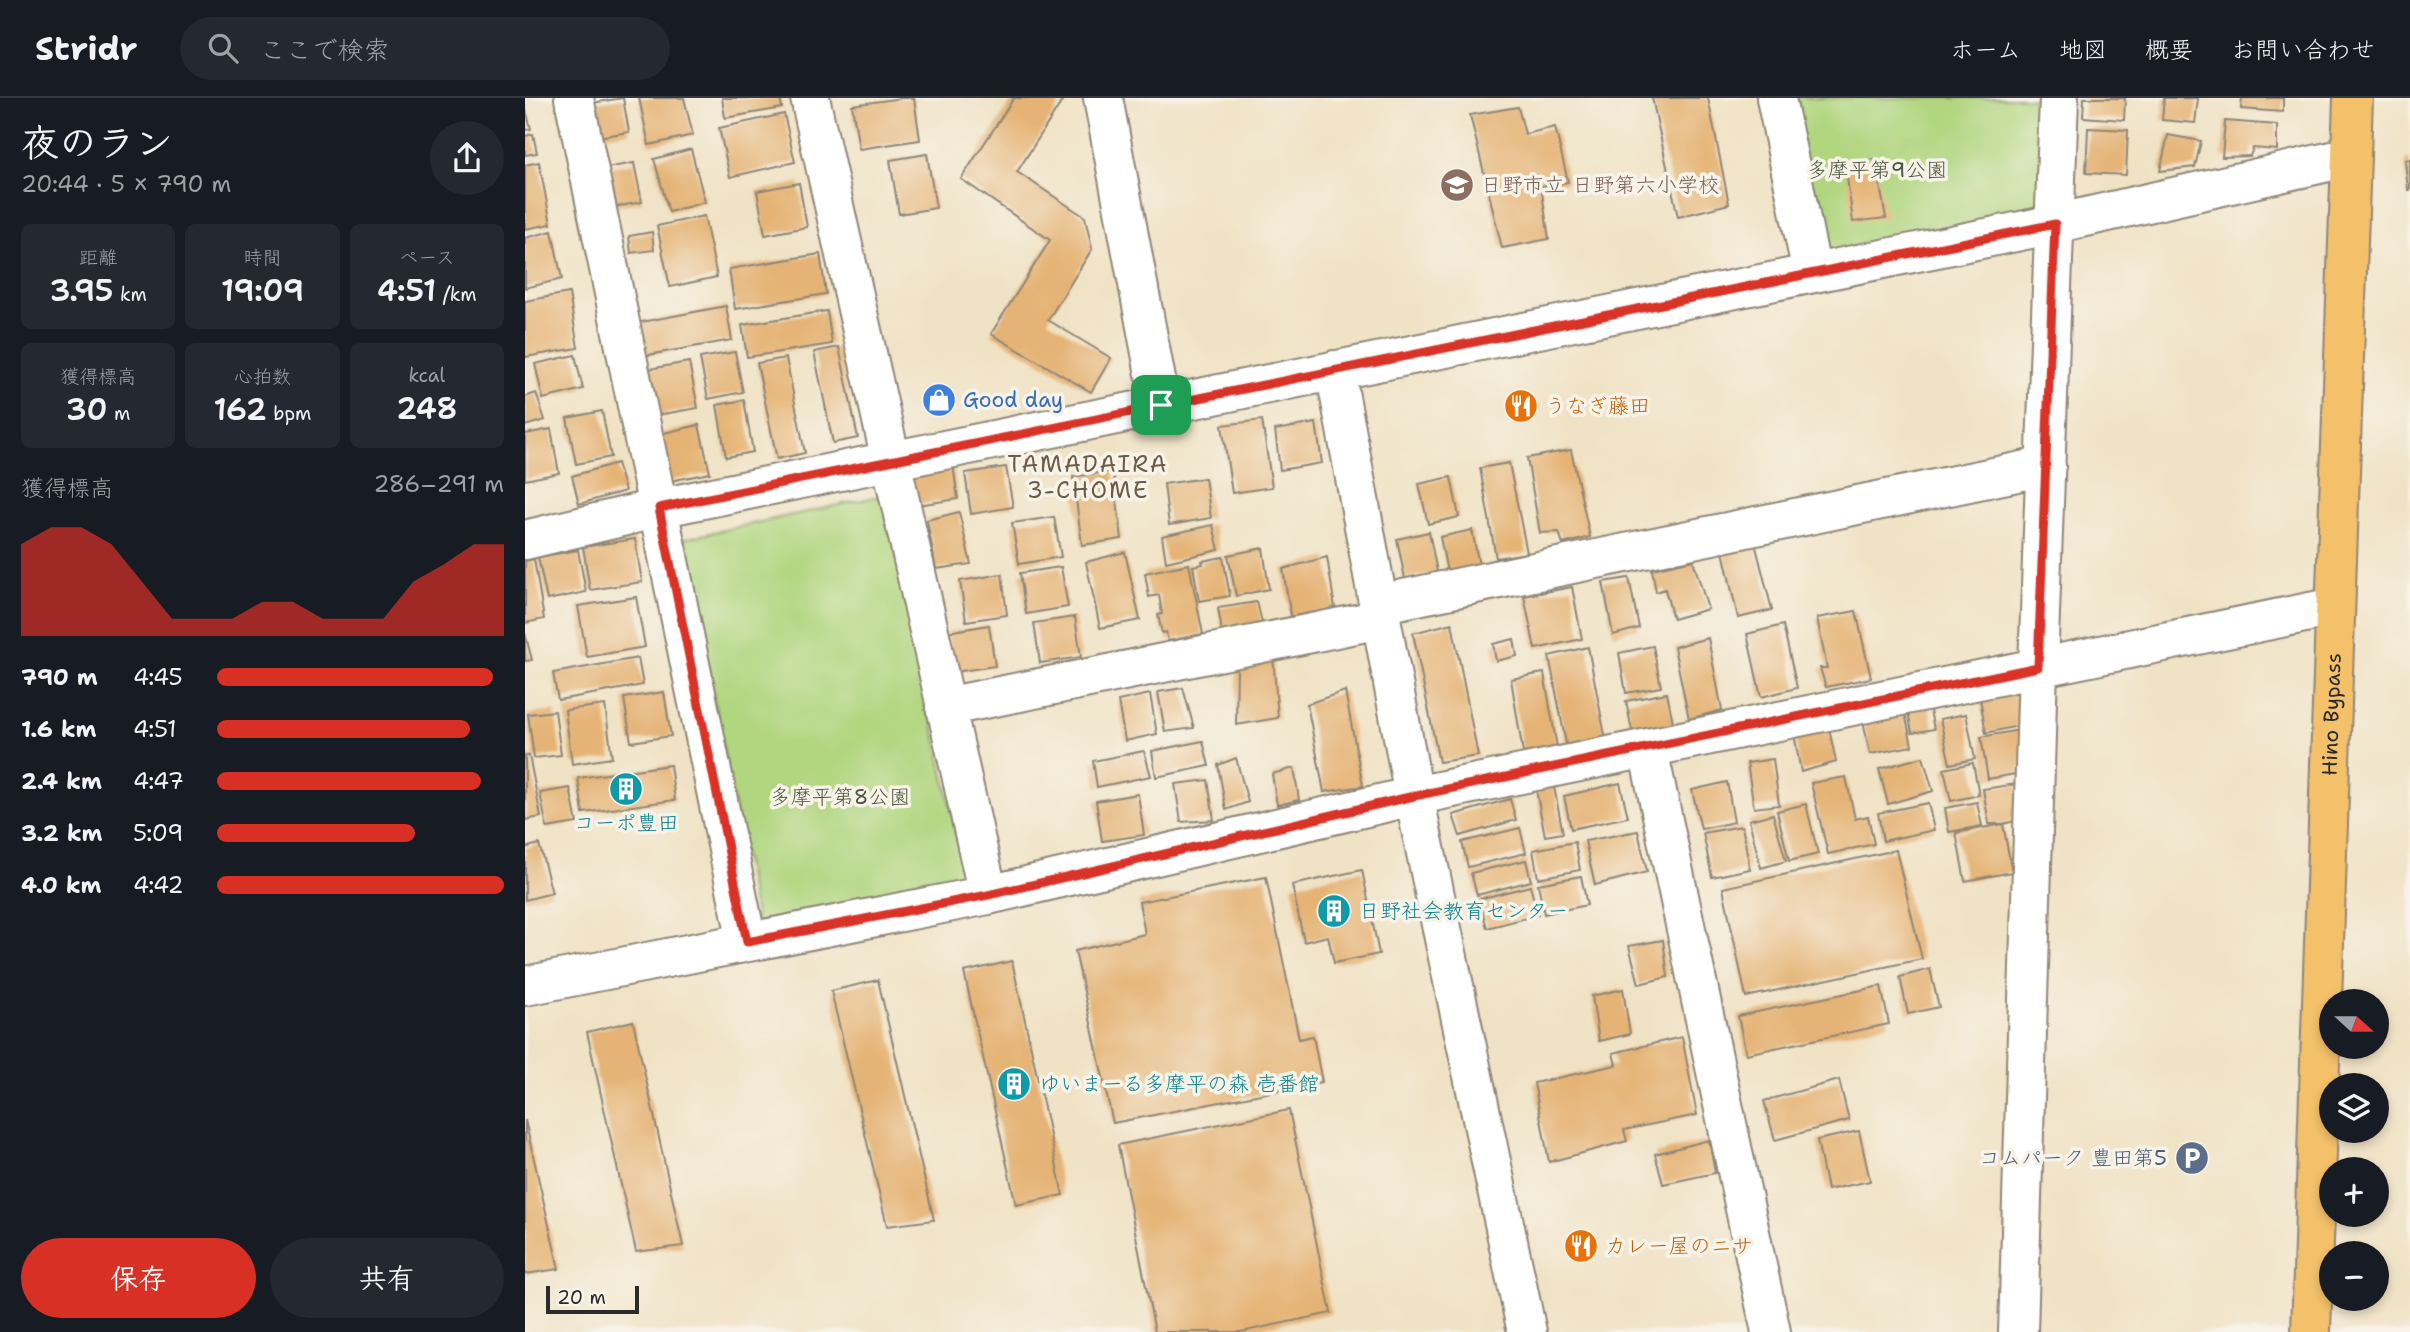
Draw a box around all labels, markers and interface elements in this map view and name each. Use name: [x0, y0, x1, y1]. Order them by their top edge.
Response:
search box: [180, 17, 670, 80]
text: Stridr: [35, 26, 138, 71]
icon: search: [204, 29, 242, 67]
text: ここで検索: [260, 32, 390, 67]
text: ホーム: [1950, 34, 2021, 66]
text: 地図: [2059, 34, 2107, 66]
text: 概要: [2145, 34, 2193, 66]
text: お問い合わせ: [2231, 34, 2375, 66]
text: 夜のラン: [21, 117, 173, 168]
button: share: [430, 121, 504, 195]
park label: 多摩平第9公園: [1807, 156, 1947, 184]
school or university icon: 日野市立 日野第六小学校: [1438, 166, 1476, 204]
text: 20:44 · 5 × 790 m: [21, 169, 231, 199]
place label: 日野市立 日野第六小学校: [1481, 171, 1719, 199]
text: 距離: [79, 245, 117, 270]
text: 時間: [243, 245, 282, 270]
text: ペース: [399, 245, 455, 270]
text: 3.95: [50, 270, 113, 311]
text: 19:09: [221, 270, 304, 311]
text: 4:51: [377, 270, 436, 311]
text: km: [113, 282, 147, 307]
text: /km: [436, 282, 477, 307]
text: kcal: [408, 363, 445, 388]
text: 獲得標高: [60, 364, 136, 389]
text: 心拍数: [234, 364, 291, 389]
pin: [1131, 375, 1191, 435]
shop icon: Good day: [920, 381, 958, 419]
place label: Good day: [963, 386, 1063, 414]
icon: arrive: [1142, 386, 1180, 424]
restaurant icon: うなぎ藤田: [1502, 387, 1540, 425]
text: 248: [396, 388, 457, 429]
text: 30: [66, 389, 108, 430]
text: 162: [214, 389, 267, 430]
place label: うなぎ藤田: [1545, 392, 1650, 420]
text: m: [108, 401, 130, 426]
text: bpm: [267, 401, 311, 426]
district label: TAMADAIRA 3-CHOME: [1007, 449, 1169, 505]
text: 286–291 m: [373, 469, 504, 499]
text: 獲得標高: [21, 473, 113, 503]
street label: Hino Bypass: [2316, 652, 2348, 776]
text: 790 m: [21, 662, 98, 692]
text: 4:45: [133, 662, 183, 692]
text: 1.6 km: [21, 714, 96, 744]
text: 4:51: [133, 714, 177, 744]
text: 2.4 km: [21, 766, 102, 796]
text: 4:47: [133, 766, 184, 796]
building icon: コーポ豊田: [607, 770, 645, 808]
park label: 多摩平第8公園: [770, 783, 910, 811]
place label: コーポ豊田: [574, 809, 679, 837]
text: 3.2 km: [21, 818, 103, 848]
text: 5:09: [133, 818, 183, 848]
text: 4.0 km: [21, 870, 102, 900]
text: 4:42: [133, 870, 184, 900]
building icon: 日野社会教育センター: [1315, 892, 1353, 930]
place label: 日野社会教育センター: [1359, 897, 1568, 925]
north arrow: [2319, 989, 2389, 1059]
map controls: [2319, 989, 2389, 1311]
building icon: ゆいまーる多摩平の森 壱番館: [995, 1065, 1033, 1103]
place label: ゆいまーる多摩平の森 壱番館: [1039, 1070, 1319, 1098]
button: layers: [2319, 1073, 2389, 1143]
parking icon: コムパーク 豊田第5: [2173, 1139, 2211, 1177]
place label: コムパーク 豊田第5: [1979, 1144, 2167, 1172]
button: +: [2319, 1157, 2389, 1227]
restaurant icon: カレー屋のニサ: [1562, 1227, 1600, 1265]
place label: カレー屋のニサ: [1605, 1232, 1753, 1260]
button: 保存: [21, 1238, 256, 1318]
button: 共有: [270, 1238, 504, 1318]
button: −: [2319, 1241, 2389, 1311]
scale bar: [546, 1283, 639, 1315]
text: 20 m: [557, 1285, 606, 1310]

